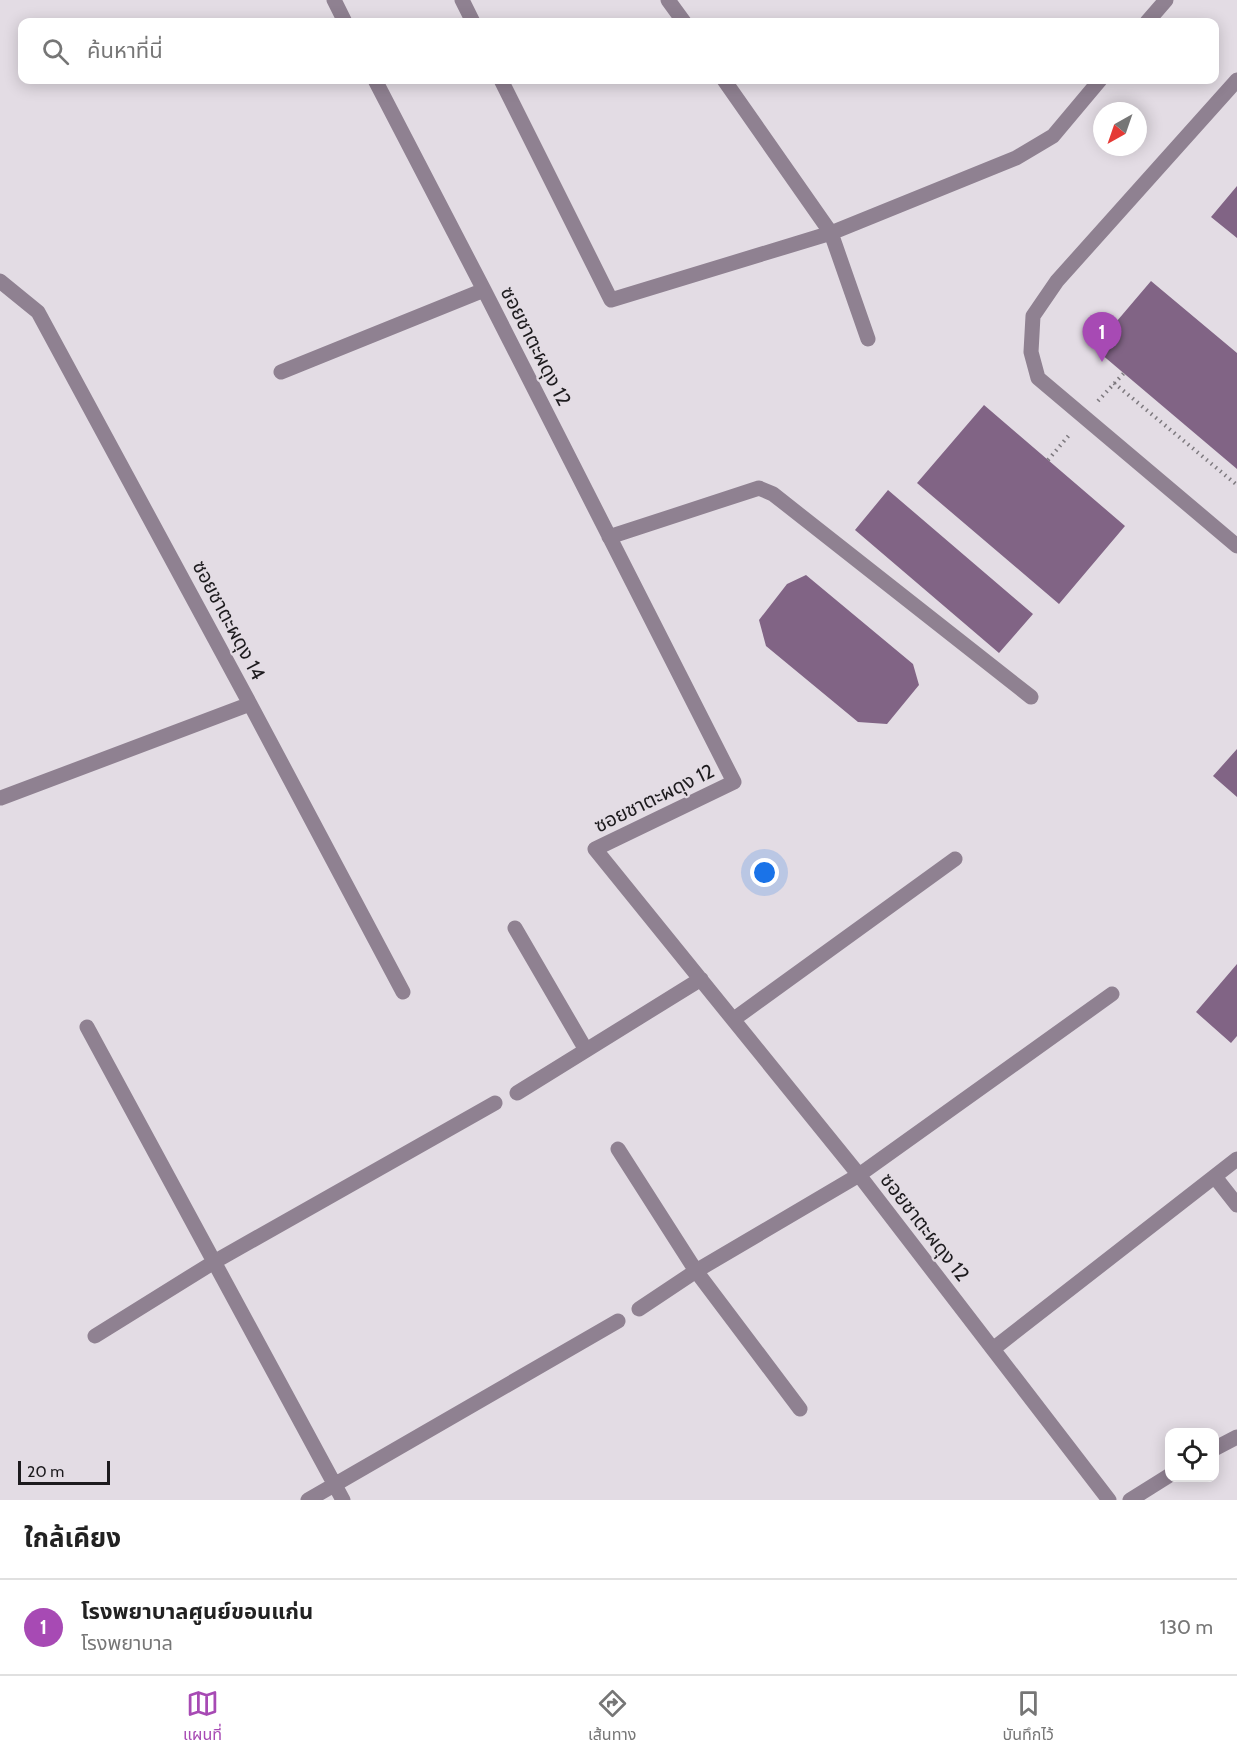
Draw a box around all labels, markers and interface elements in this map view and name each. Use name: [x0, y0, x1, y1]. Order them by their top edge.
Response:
search box: [18, 18, 1219, 84]
icon: search: [39, 35, 72, 68]
text: ค้นหาที่นี่: [87, 37, 163, 64]
north arrow: [1093, 102, 1147, 156]
street label: ซอยชาตะผดุง 12: [496, 282, 576, 410]
pin: 1: [1082, 312, 1122, 362]
street label: ซอยชาตะผดุง 14: [187, 556, 271, 684]
street label: ซอยชาตะผดุง 12: [590, 759, 718, 837]
your location: [750, 858, 779, 887]
street label: ซอยชาตะผดุง 12: [875, 1168, 975, 1286]
map controls: [1165, 1428, 1219, 1482]
button: locate: [1165, 1428, 1219, 1482]
scale bar: [18, 1458, 110, 1486]
text: 20 m: [27, 1462, 64, 1481]
text: ใกล้เคียง: [24, 1522, 121, 1554]
text: โรงพยาบาลศูนย์ขอนแก่น: [81, 1598, 313, 1625]
text: 1: [40, 1615, 47, 1639]
text: 130 m: [1160, 1615, 1213, 1639]
text: โรงพยาบาล: [81, 1631, 173, 1655]
tab: แผนที่: [183, 1687, 222, 1747]
tab: เส้นทาง: [588, 1687, 636, 1747]
tab: บันทึกไว้: [1003, 1687, 1054, 1747]

